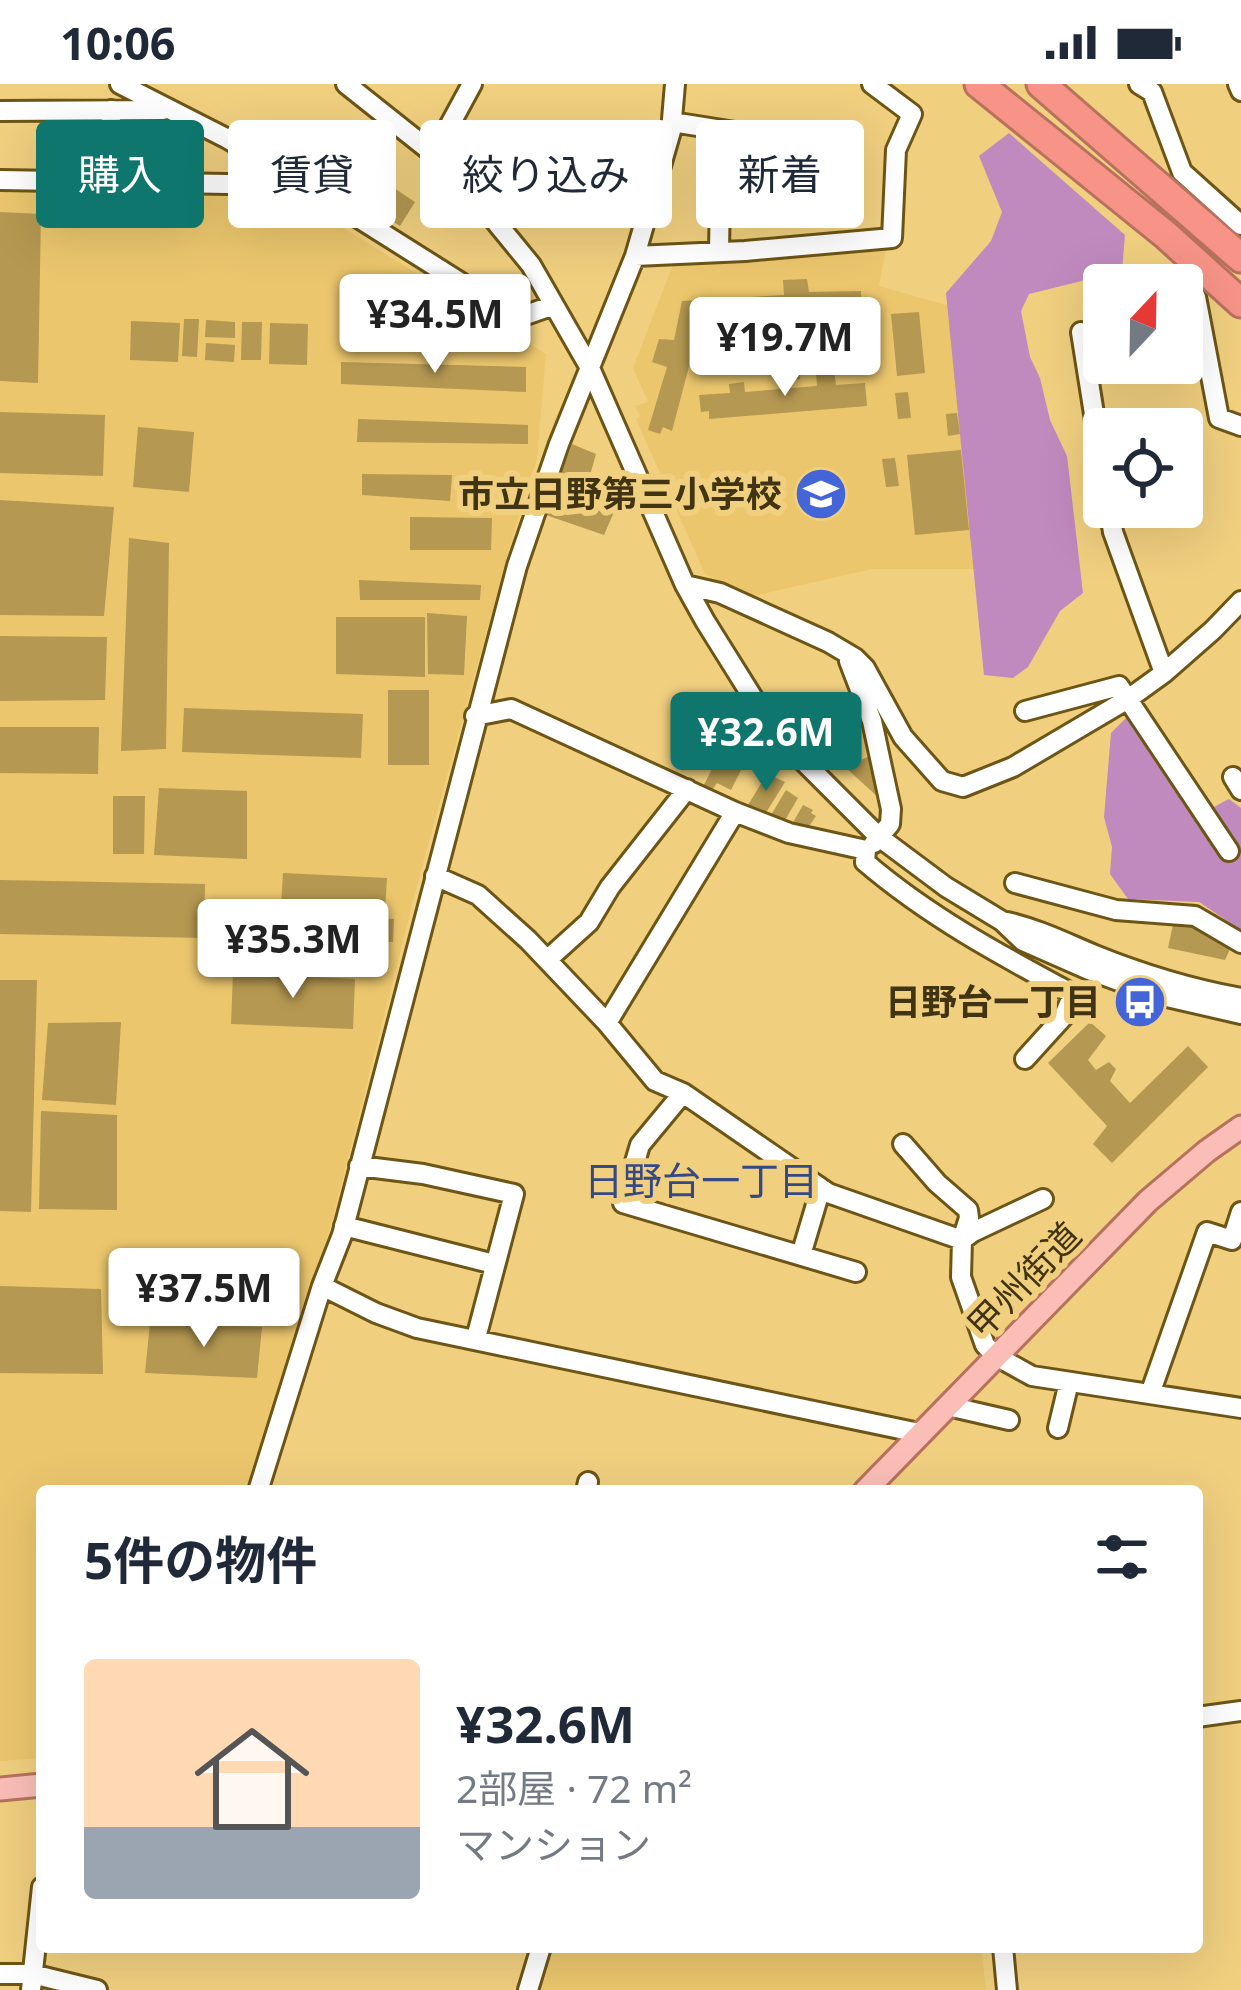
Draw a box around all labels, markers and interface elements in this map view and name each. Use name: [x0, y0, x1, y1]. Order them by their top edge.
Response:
text: 10:06: [60, 12, 176, 73]
chip: 購入: [36, 120, 204, 228]
chip: 賃貸: [228, 120, 396, 228]
chip: 絞り込み: [420, 120, 672, 228]
chip: 新着: [696, 120, 864, 228]
north arrow: [1083, 264, 1203, 384]
map controls: [1083, 264, 1203, 528]
pin: ¥34.5M: [337, 274, 533, 376]
text: ¥34.5M: [367, 286, 503, 339]
pin: ¥19.7M: [687, 297, 883, 399]
text: ¥19.7M: [717, 309, 853, 362]
button: locate: [1083, 408, 1203, 528]
school or university icon: 市立日野第三小学校: [793, 466, 849, 522]
place label: 市立日野第三小学校: [458, 469, 782, 518]
pin: ¥32.6M: [668, 692, 864, 794]
text: ¥32.6M: [698, 704, 834, 757]
pin: ¥35.3M: [195, 899, 391, 1001]
text: ¥35.3M: [225, 911, 361, 964]
bus stop icon: 日野台一丁目: [1112, 974, 1168, 1030]
place label: 日野台一丁目: [885, 977, 1101, 1026]
district label: 日野台一丁目: [584, 1153, 818, 1206]
street label: 甲州街道: [956, 1211, 1091, 1348]
pin: ¥37.5M: [106, 1248, 302, 1350]
text: ¥37.5M: [136, 1260, 272, 1313]
text: 5件の物件: [84, 1524, 317, 1594]
icon: filters: [1089, 1524, 1155, 1590]
text: ¥32.6M: [456, 1688, 635, 1758]
icon: home: [180, 1707, 324, 1851]
text: 2部屋 · 72 m²: [456, 1761, 692, 1814]
text: マンション: [456, 1817, 651, 1870]

